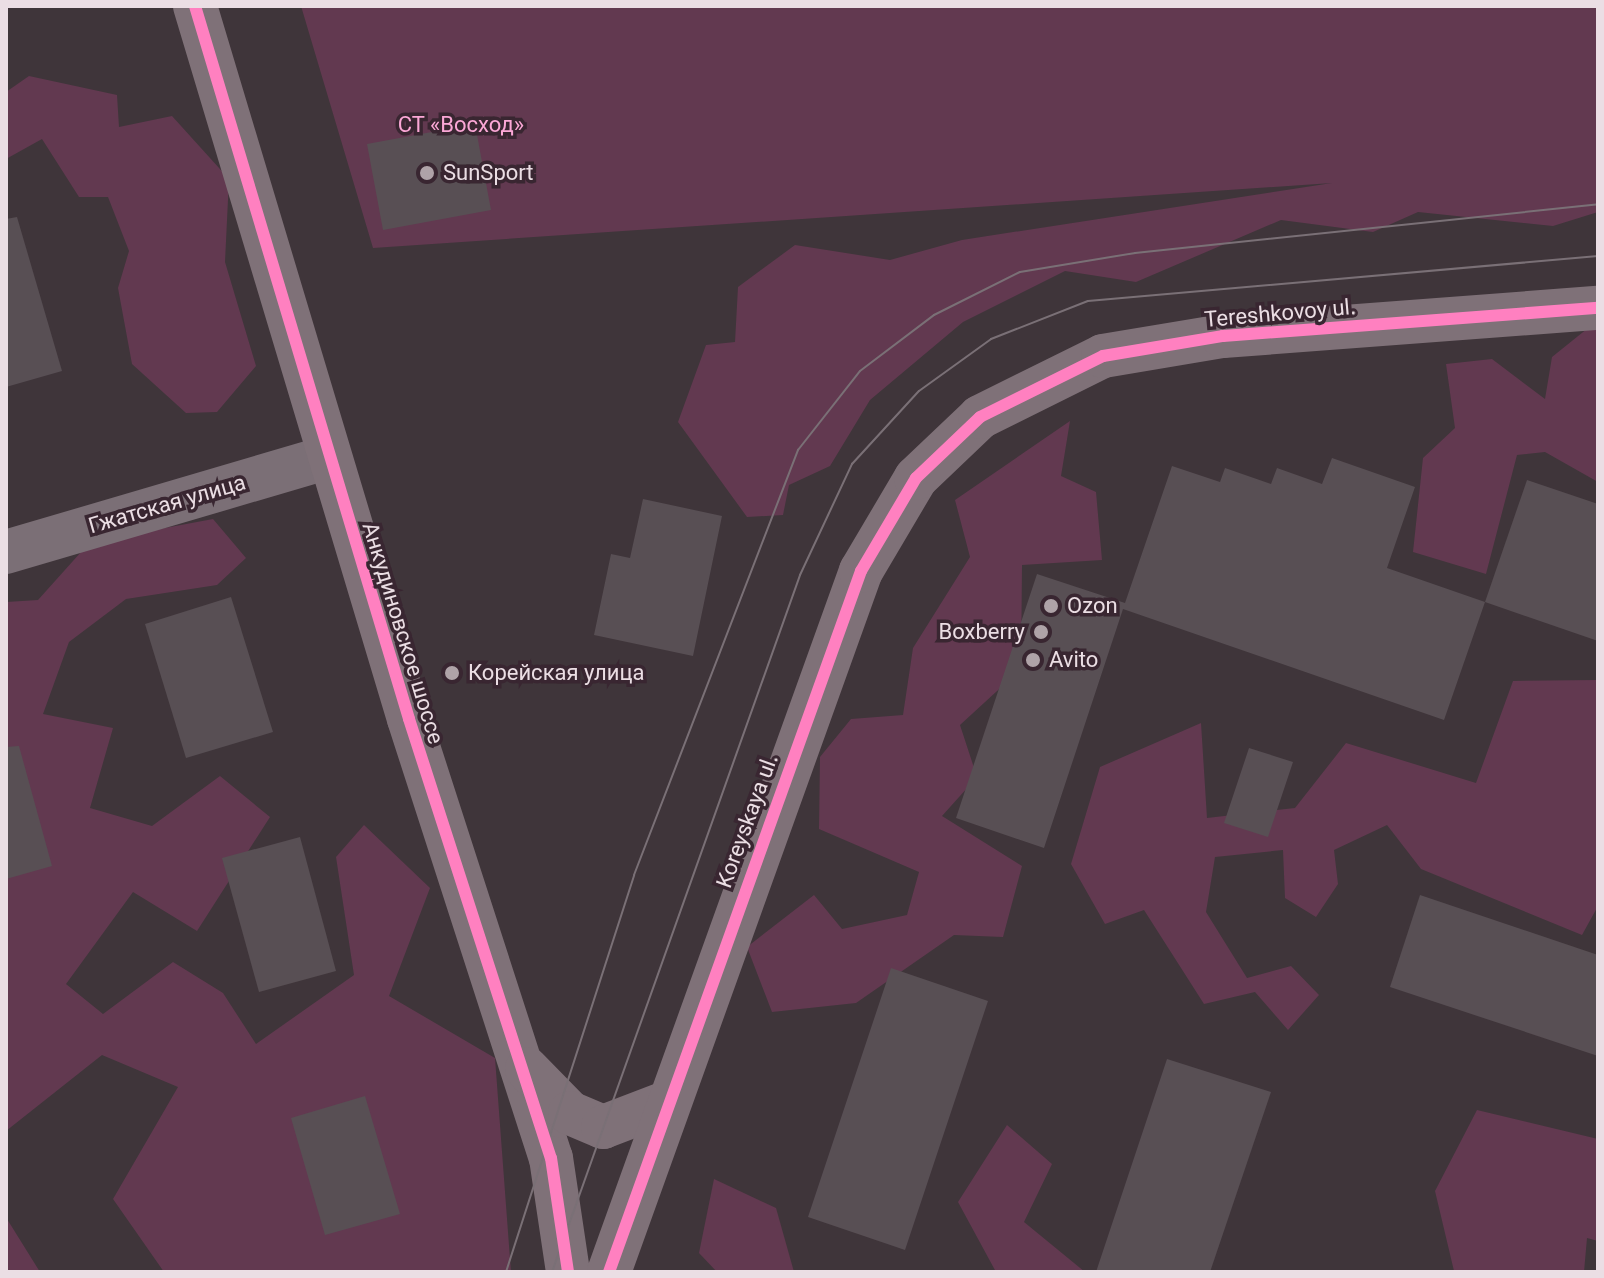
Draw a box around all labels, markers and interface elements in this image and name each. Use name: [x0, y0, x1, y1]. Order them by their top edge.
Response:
park label: СТ «Восход»: [398, 112, 524, 138]
place label: SunSport: [443, 160, 533, 186]
marker: SunSport: [418, 164, 436, 182]
street label: Tereshkovoy ul.: [1203, 293, 1357, 333]
street label: Гжатская улица: [85, 469, 249, 539]
street label: Анкудиновское шоссе: [357, 519, 449, 747]
place label: Ozon: [1067, 593, 1118, 619]
marker: Ozon: [1042, 597, 1060, 615]
place label: Boxberry: [939, 619, 1025, 645]
marker: Boxberry: [1032, 623, 1050, 641]
place label: Avito: [1049, 647, 1098, 673]
marker: Avito: [1024, 651, 1042, 669]
place label: Корейская улица: [468, 660, 644, 686]
marker: Корейская улица: [443, 664, 461, 682]
street label: Koreyskaya ul.: [711, 750, 783, 892]

